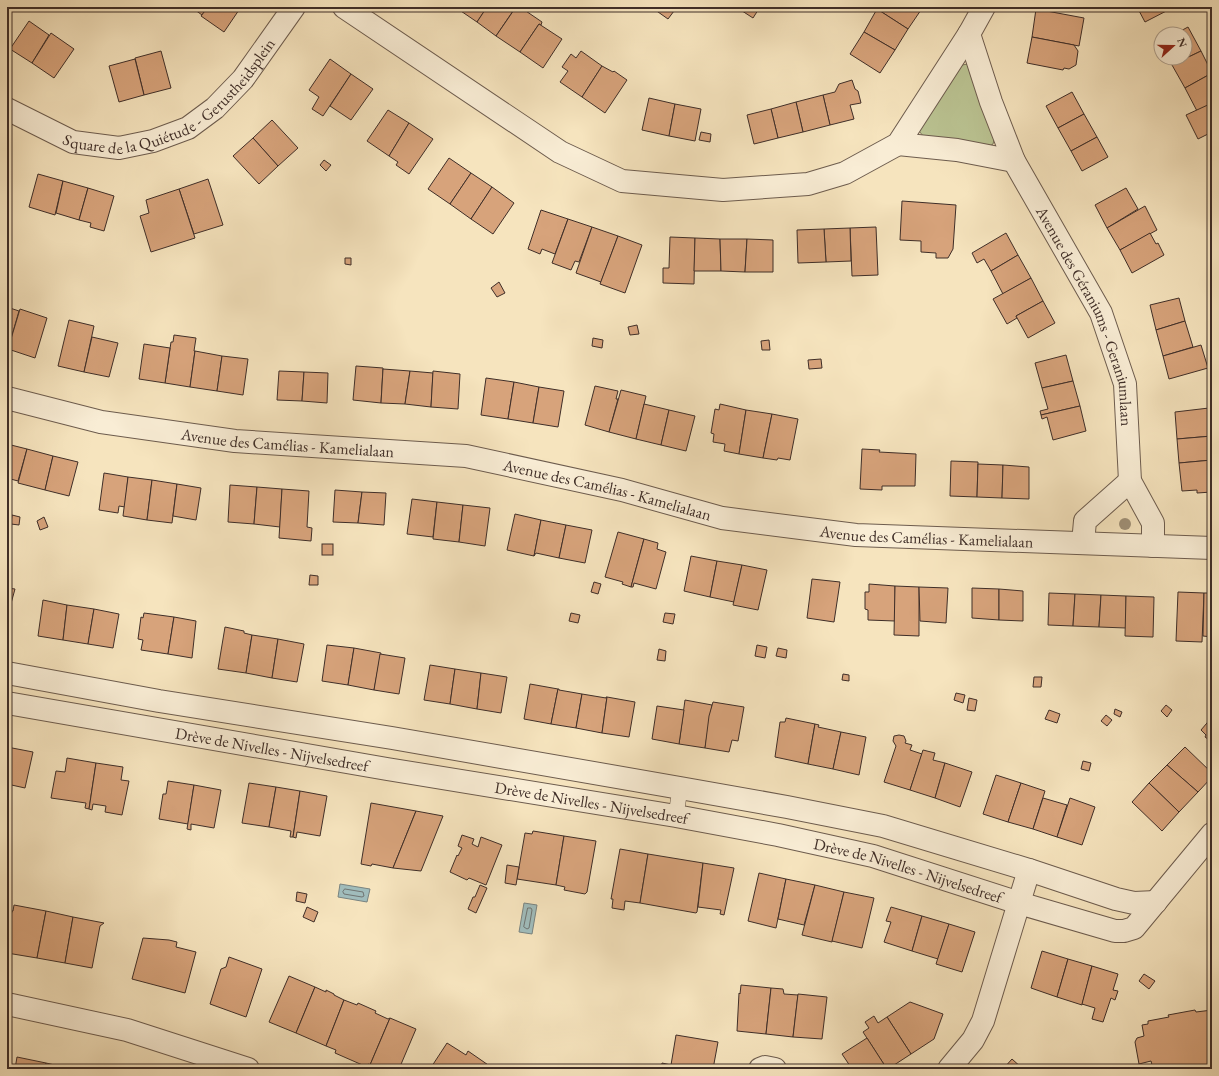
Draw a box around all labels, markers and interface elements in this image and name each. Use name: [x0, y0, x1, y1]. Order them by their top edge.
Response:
north arrow: [1153, 26, 1193, 66]
street label: Square de la Quiétude - Gerustheidsplein: [59, 34, 280, 159]
text: N: [1174, 36, 1191, 49]
street label: Avenue des Géraniums - Geraniumlaan: [1031, 202, 1137, 427]
street label: Avenue des Camélias - Kamelialaan: [179, 423, 395, 462]
street label: Avenue des Camélias - Kamelialaan: [500, 454, 714, 526]
street label: Avenue des Camélias - Kamelialaan: [818, 520, 1034, 552]
street label: Drève de Nivelles - Nijvelsedreef: [174, 722, 372, 777]
street label: Drève de Nivelles - Nijvelsedreef: [493, 777, 692, 829]
street label: Drève de Nivelles - Nijvelsedreef: [812, 833, 1007, 909]

